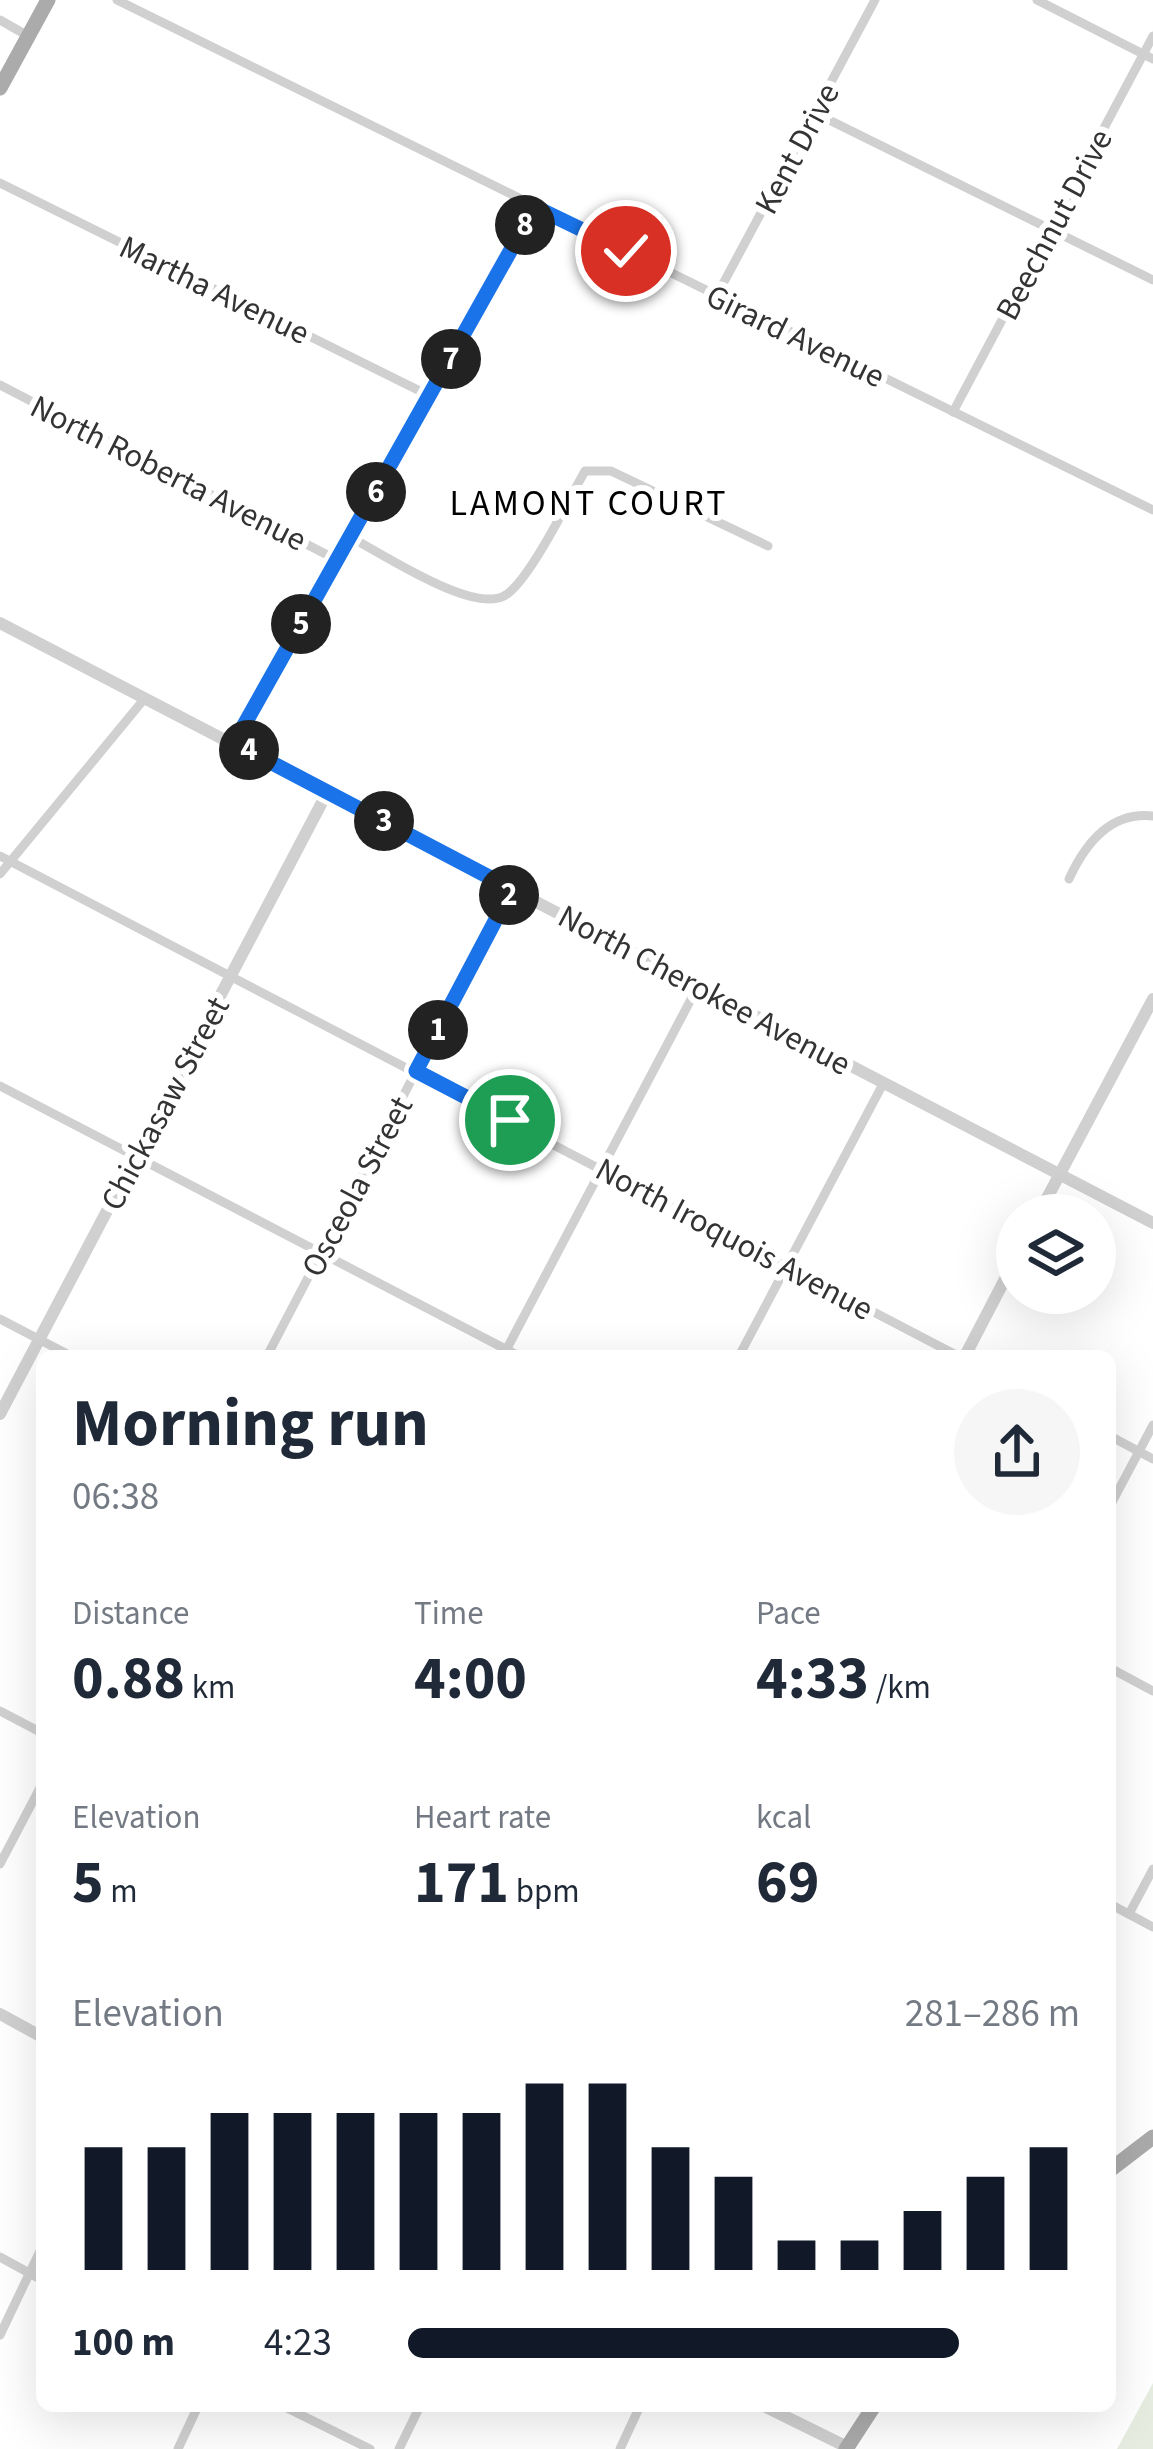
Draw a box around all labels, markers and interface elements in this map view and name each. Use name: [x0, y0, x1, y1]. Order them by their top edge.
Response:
street label: Kent Drive: [743, 75, 852, 223]
street label: Beechnut Drive: [984, 121, 1124, 329]
pin: 8: [495, 195, 555, 255]
pin: [575, 200, 677, 302]
text: 8: [516, 201, 534, 248]
icon: check: [593, 218, 659, 284]
street label: Martha Avenue: [111, 224, 317, 357]
street label: Girard Avenue: [698, 273, 893, 400]
pin: 7: [421, 329, 481, 389]
text: 7: [442, 335, 460, 382]
street label: North Roberta Avenue: [22, 383, 315, 563]
pin: 6: [346, 462, 406, 522]
text: 6: [367, 468, 385, 515]
district label: LAMONT COURT: [450, 478, 728, 529]
pin: 5: [271, 594, 331, 654]
text: 5: [292, 600, 310, 647]
pin: 4: [219, 720, 279, 780]
text: 4: [240, 726, 258, 773]
pin: 3: [354, 791, 414, 851]
text: 3: [375, 797, 393, 844]
pin: 2: [479, 865, 539, 925]
text: 2: [500, 871, 518, 918]
street label: North Cherokee Avenue: [550, 893, 859, 1087]
street label: Chickasaw Street: [89, 988, 241, 1219]
pin: 1: [408, 1000, 468, 1060]
text: 1: [429, 1006, 447, 1053]
pin: [459, 1069, 561, 1171]
icon: arrive: [477, 1087, 543, 1153]
street label: Osceola Street: [290, 1088, 425, 1285]
street label: North Iroquois Avenue: [587, 1146, 882, 1332]
map controls: [996, 1194, 1116, 1314]
button: layers: [996, 1194, 1116, 1314]
text: Morning run: [72, 1377, 429, 1471]
button: share: [954, 1389, 1080, 1515]
text: 06:38: [72, 1469, 159, 1525]
text: Distance: [72, 1590, 189, 1637]
text: Time: [414, 1590, 484, 1637]
text: Pace: [756, 1590, 821, 1637]
text: 0.88: [72, 1637, 185, 1722]
text: 4:00: [414, 1637, 527, 1722]
text: 4:33: [756, 1637, 869, 1722]
text: km: [185, 1664, 235, 1711]
text: /km: [869, 1664, 931, 1711]
text: Elevation: [72, 1794, 201, 1841]
text: Heart rate: [414, 1794, 551, 1841]
text: kcal: [756, 1794, 812, 1841]
text: 5: [72, 1841, 104, 1926]
text: 171: [414, 1841, 509, 1926]
text: 69: [756, 1841, 819, 1926]
text: m: [104, 1868, 138, 1915]
text: bpm: [509, 1868, 580, 1915]
text: Elevation: [72, 1986, 224, 2042]
text: 281–286 m: [905, 1986, 1080, 2042]
text: 100 m: [72, 2315, 175, 2371]
text: 4:23: [264, 2315, 332, 2371]

